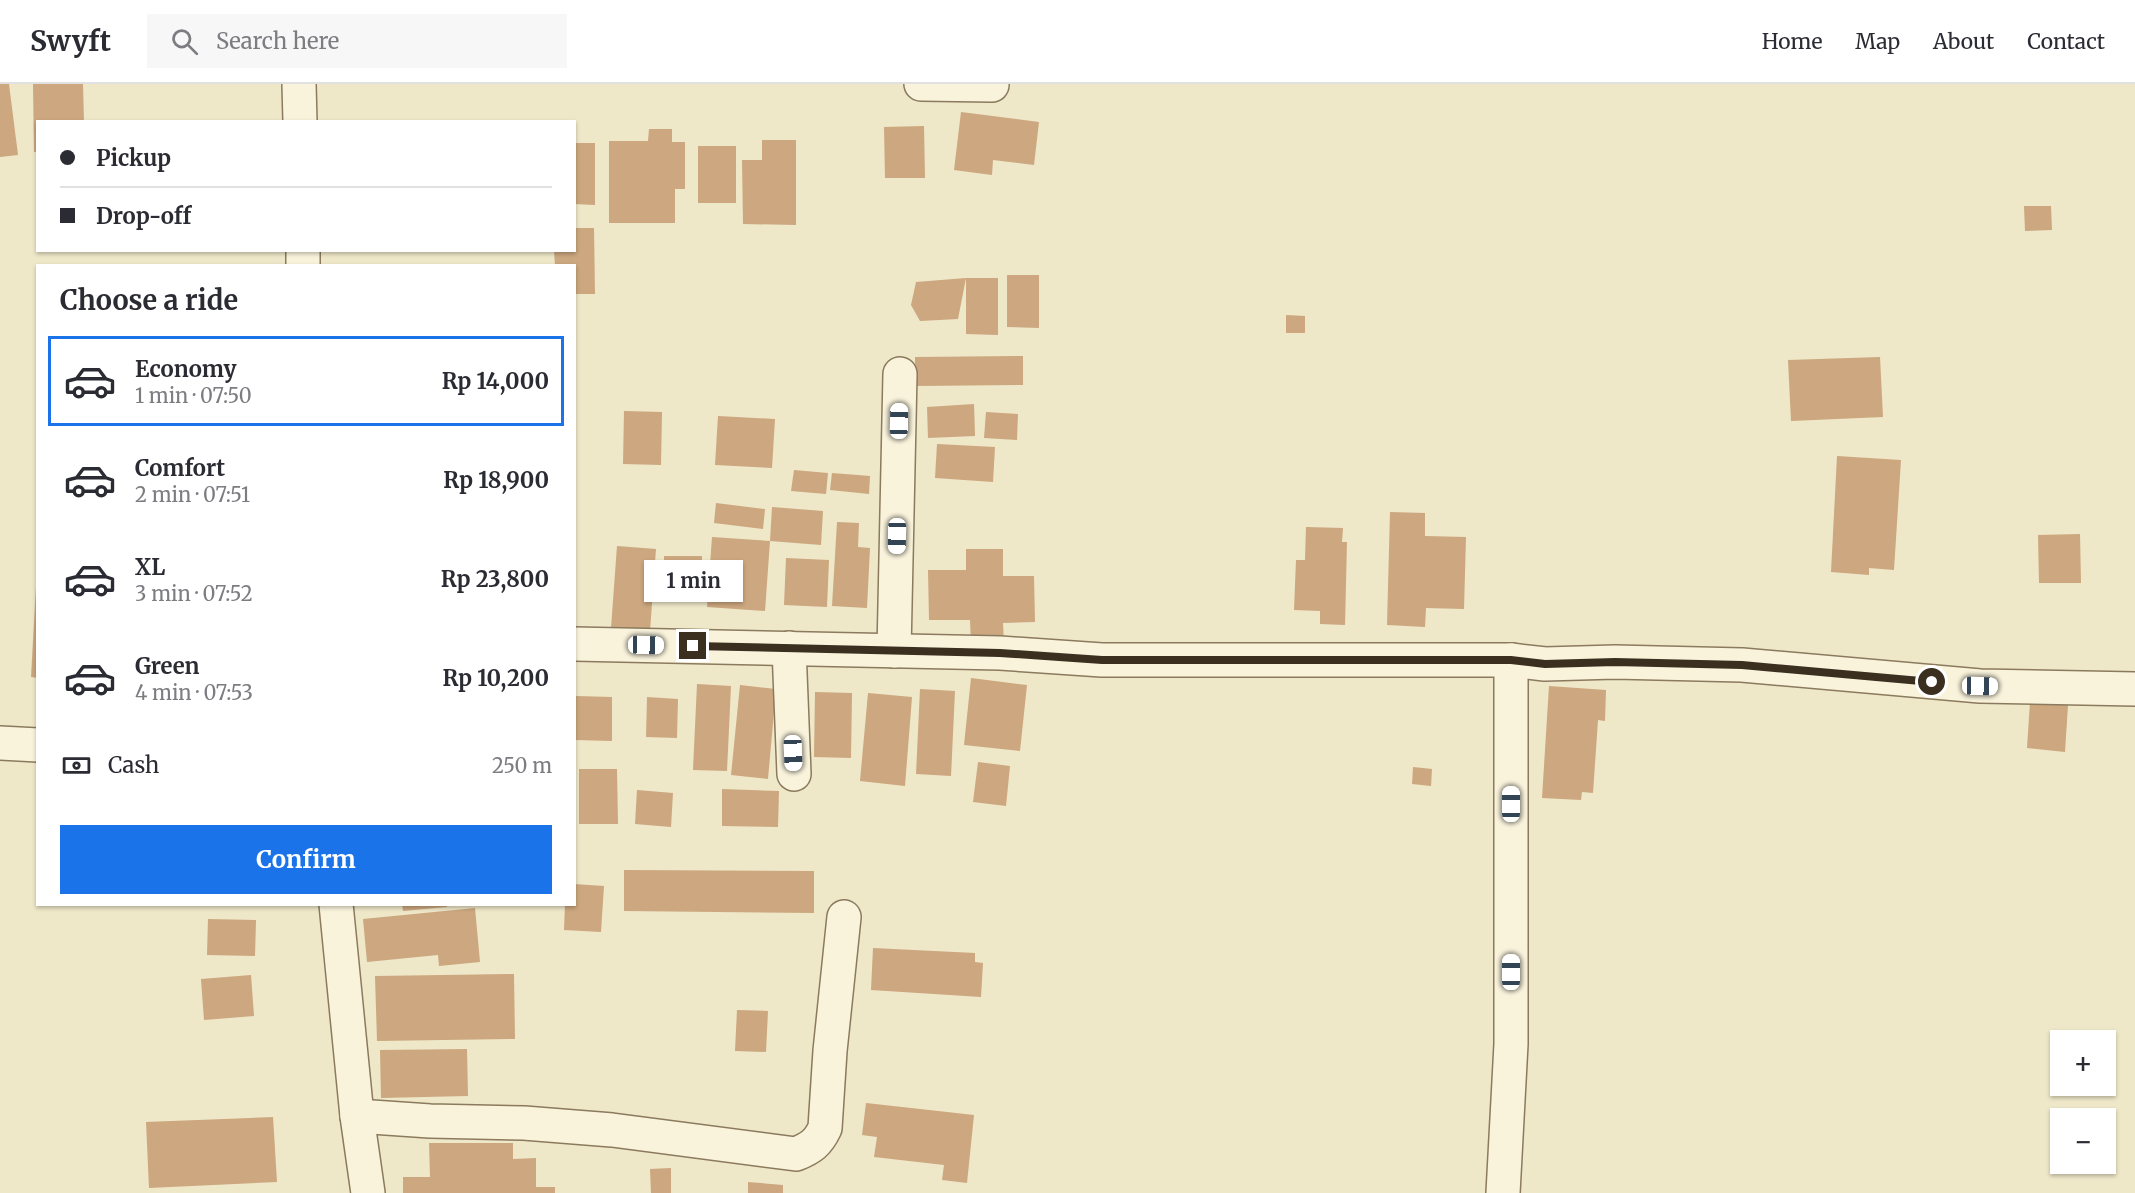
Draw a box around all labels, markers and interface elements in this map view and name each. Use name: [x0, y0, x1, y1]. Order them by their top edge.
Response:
search box: [147, 14, 567, 68]
text: Swyft: [30, 23, 111, 59]
icon: search: [168, 25, 201, 58]
text: Search here: [216, 27, 339, 55]
text: Home: [1762, 28, 1822, 55]
text: Map: [1855, 28, 1900, 55]
text: About: [1933, 28, 1994, 55]
text: Contact: [2027, 28, 2105, 55]
text: Pickup: [96, 144, 171, 172]
text: Drop-off: [96, 202, 191, 230]
text: Choose a ride: [60, 283, 238, 317]
icon: car: [63, 354, 117, 408]
text: Economy: [135, 355, 236, 383]
text: Rp 14,000: [442, 367, 549, 395]
text: 1 min · 07:50: [135, 383, 252, 408]
car: [890, 403, 908, 439]
icon: car: [63, 453, 117, 507]
text: Comfort: [135, 454, 225, 482]
text: Rp 18,900: [443, 466, 549, 494]
text: 2 min · 07:51: [135, 482, 250, 507]
car: [888, 518, 906, 554]
icon: car: [63, 552, 117, 606]
text: XL: [135, 553, 165, 581]
callout: 1 min: [644, 559, 742, 601]
text: Rp 23,800: [441, 565, 549, 593]
text: 1 min: [666, 568, 721, 593]
text: 3 min · 07:52: [135, 581, 253, 606]
route end: [679, 632, 706, 659]
car: [628, 636, 664, 654]
icon: car: [63, 651, 117, 705]
text: Green: [135, 652, 199, 680]
text: Rp 10,200: [442, 664, 549, 692]
route start: [1918, 668, 1945, 695]
car: [1962, 677, 1998, 695]
text: 4 min · 07:53: [135, 680, 253, 705]
car: [783, 735, 803, 771]
icon: cash: [60, 749, 93, 782]
text: Cash: [108, 751, 159, 779]
text: 250 m: [492, 753, 552, 778]
car: [1502, 786, 1520, 822]
button: Confirm: [60, 825, 552, 894]
car: [1502, 954, 1520, 990]
map controls: [2050, 1030, 2116, 1174]
button: +: [2050, 1030, 2116, 1096]
button: −: [2050, 1108, 2116, 1174]

